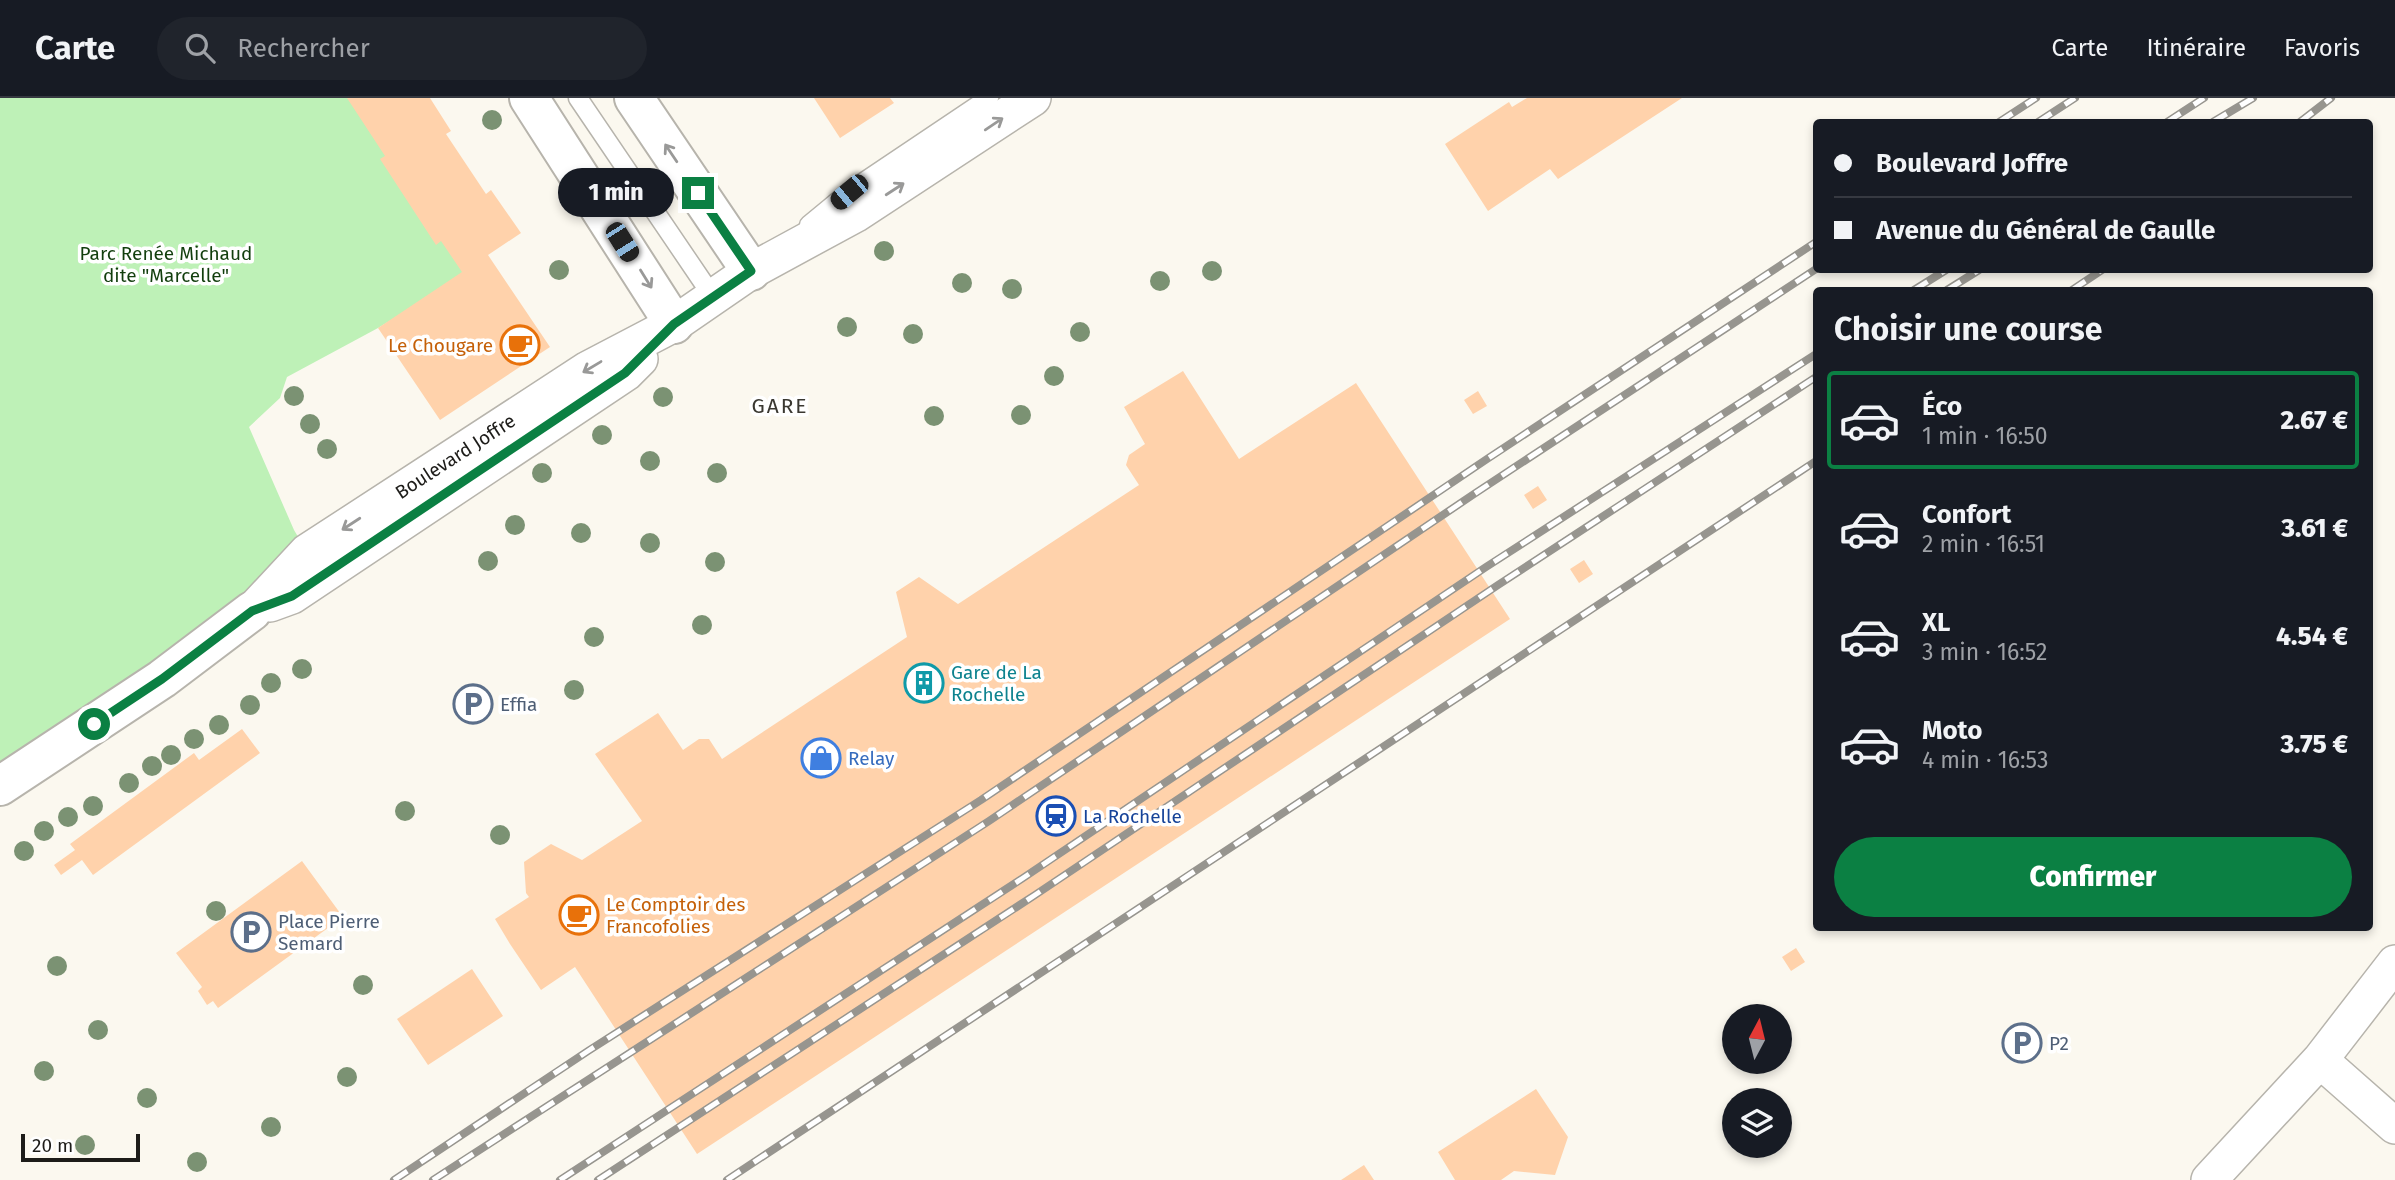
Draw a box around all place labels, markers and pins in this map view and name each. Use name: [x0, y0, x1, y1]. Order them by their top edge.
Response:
cafe icon: Le Chougare: [499, 324, 541, 366]
place label: Le Chougare: [388, 334, 493, 357]
place label: Gare de La Rochelle: [951, 661, 1042, 706]
building icon: Gare de La Rochelle: [903, 662, 945, 704]
parking icon: Effia: [452, 683, 494, 725]
place label: Effia: [500, 693, 537, 716]
shop icon: Relay: [800, 737, 842, 779]
place label: Relay: [848, 747, 895, 770]
station icon: La Rochelle: [1035, 795, 1077, 837]
place label: La Rochelle: [1083, 805, 1182, 828]
place label: Le Comptoir des Francofolies: [606, 893, 745, 938]
cafe icon: Le Comptoir des Francofolies: [558, 894, 600, 936]
place label: Place Pierre Semard: [278, 910, 380, 955]
parking icon: Place Pierre Semard: [230, 911, 272, 953]
parking icon: P2: [2001, 1022, 2043, 1064]
place label: P2: [2049, 1032, 2069, 1055]

